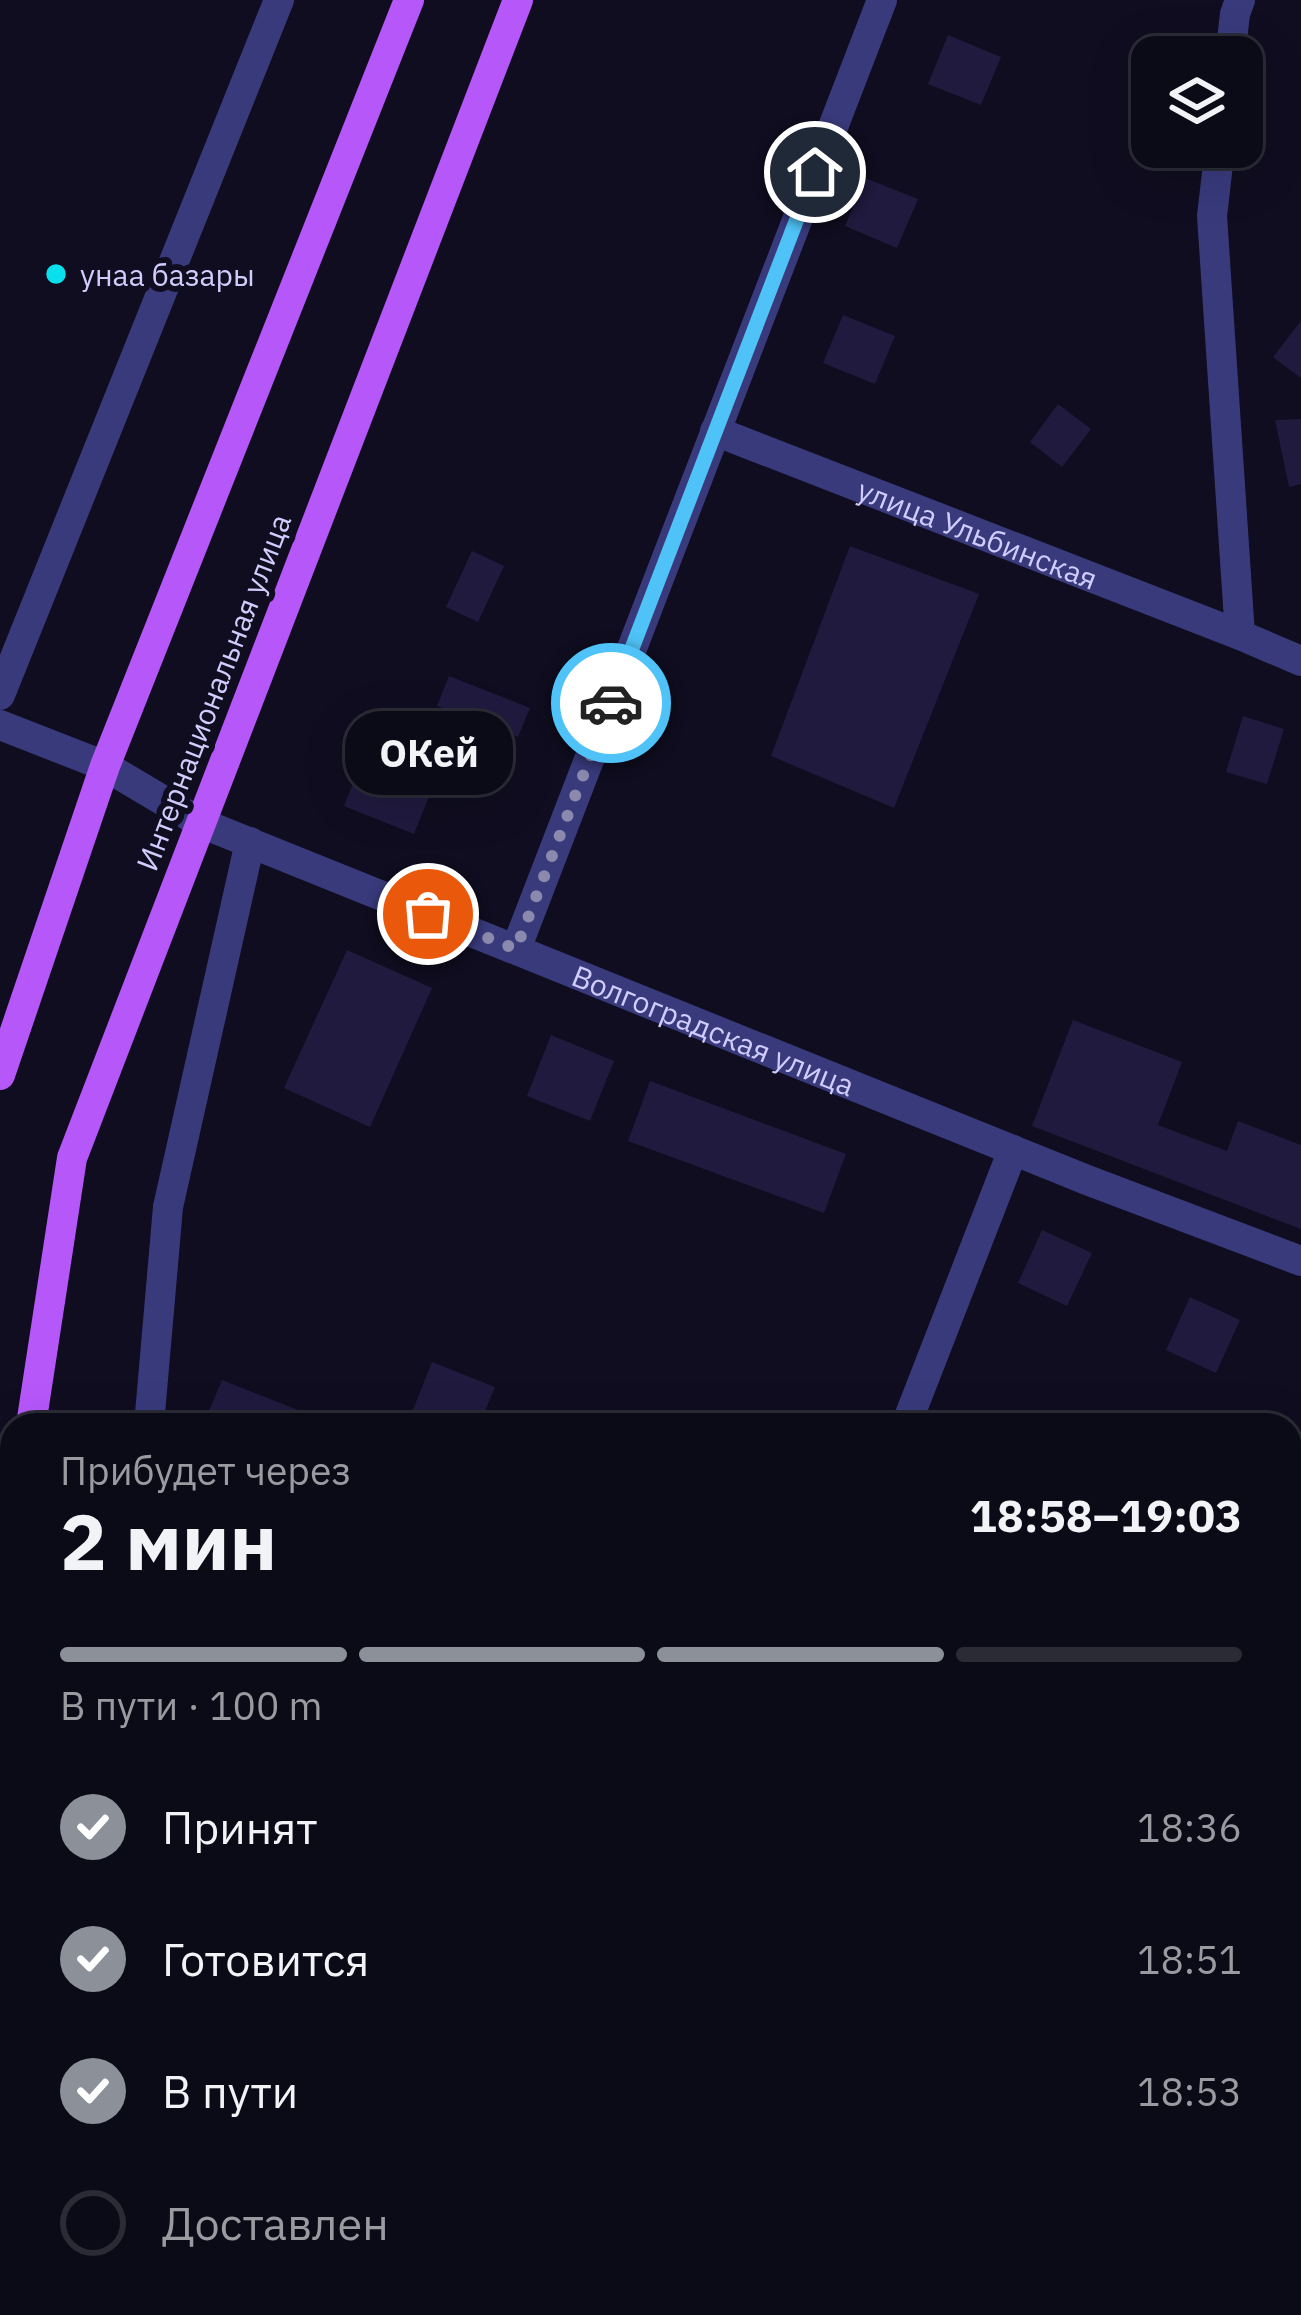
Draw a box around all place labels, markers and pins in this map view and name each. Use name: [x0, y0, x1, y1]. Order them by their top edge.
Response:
pin: [764, 121, 866, 223]
place label: унаа базары: [80, 255, 255, 294]
marker: унаа базары: [43, 261, 69, 287]
callout: ОКей: [344, 710, 512, 794]
pin: [377, 863, 479, 965]

